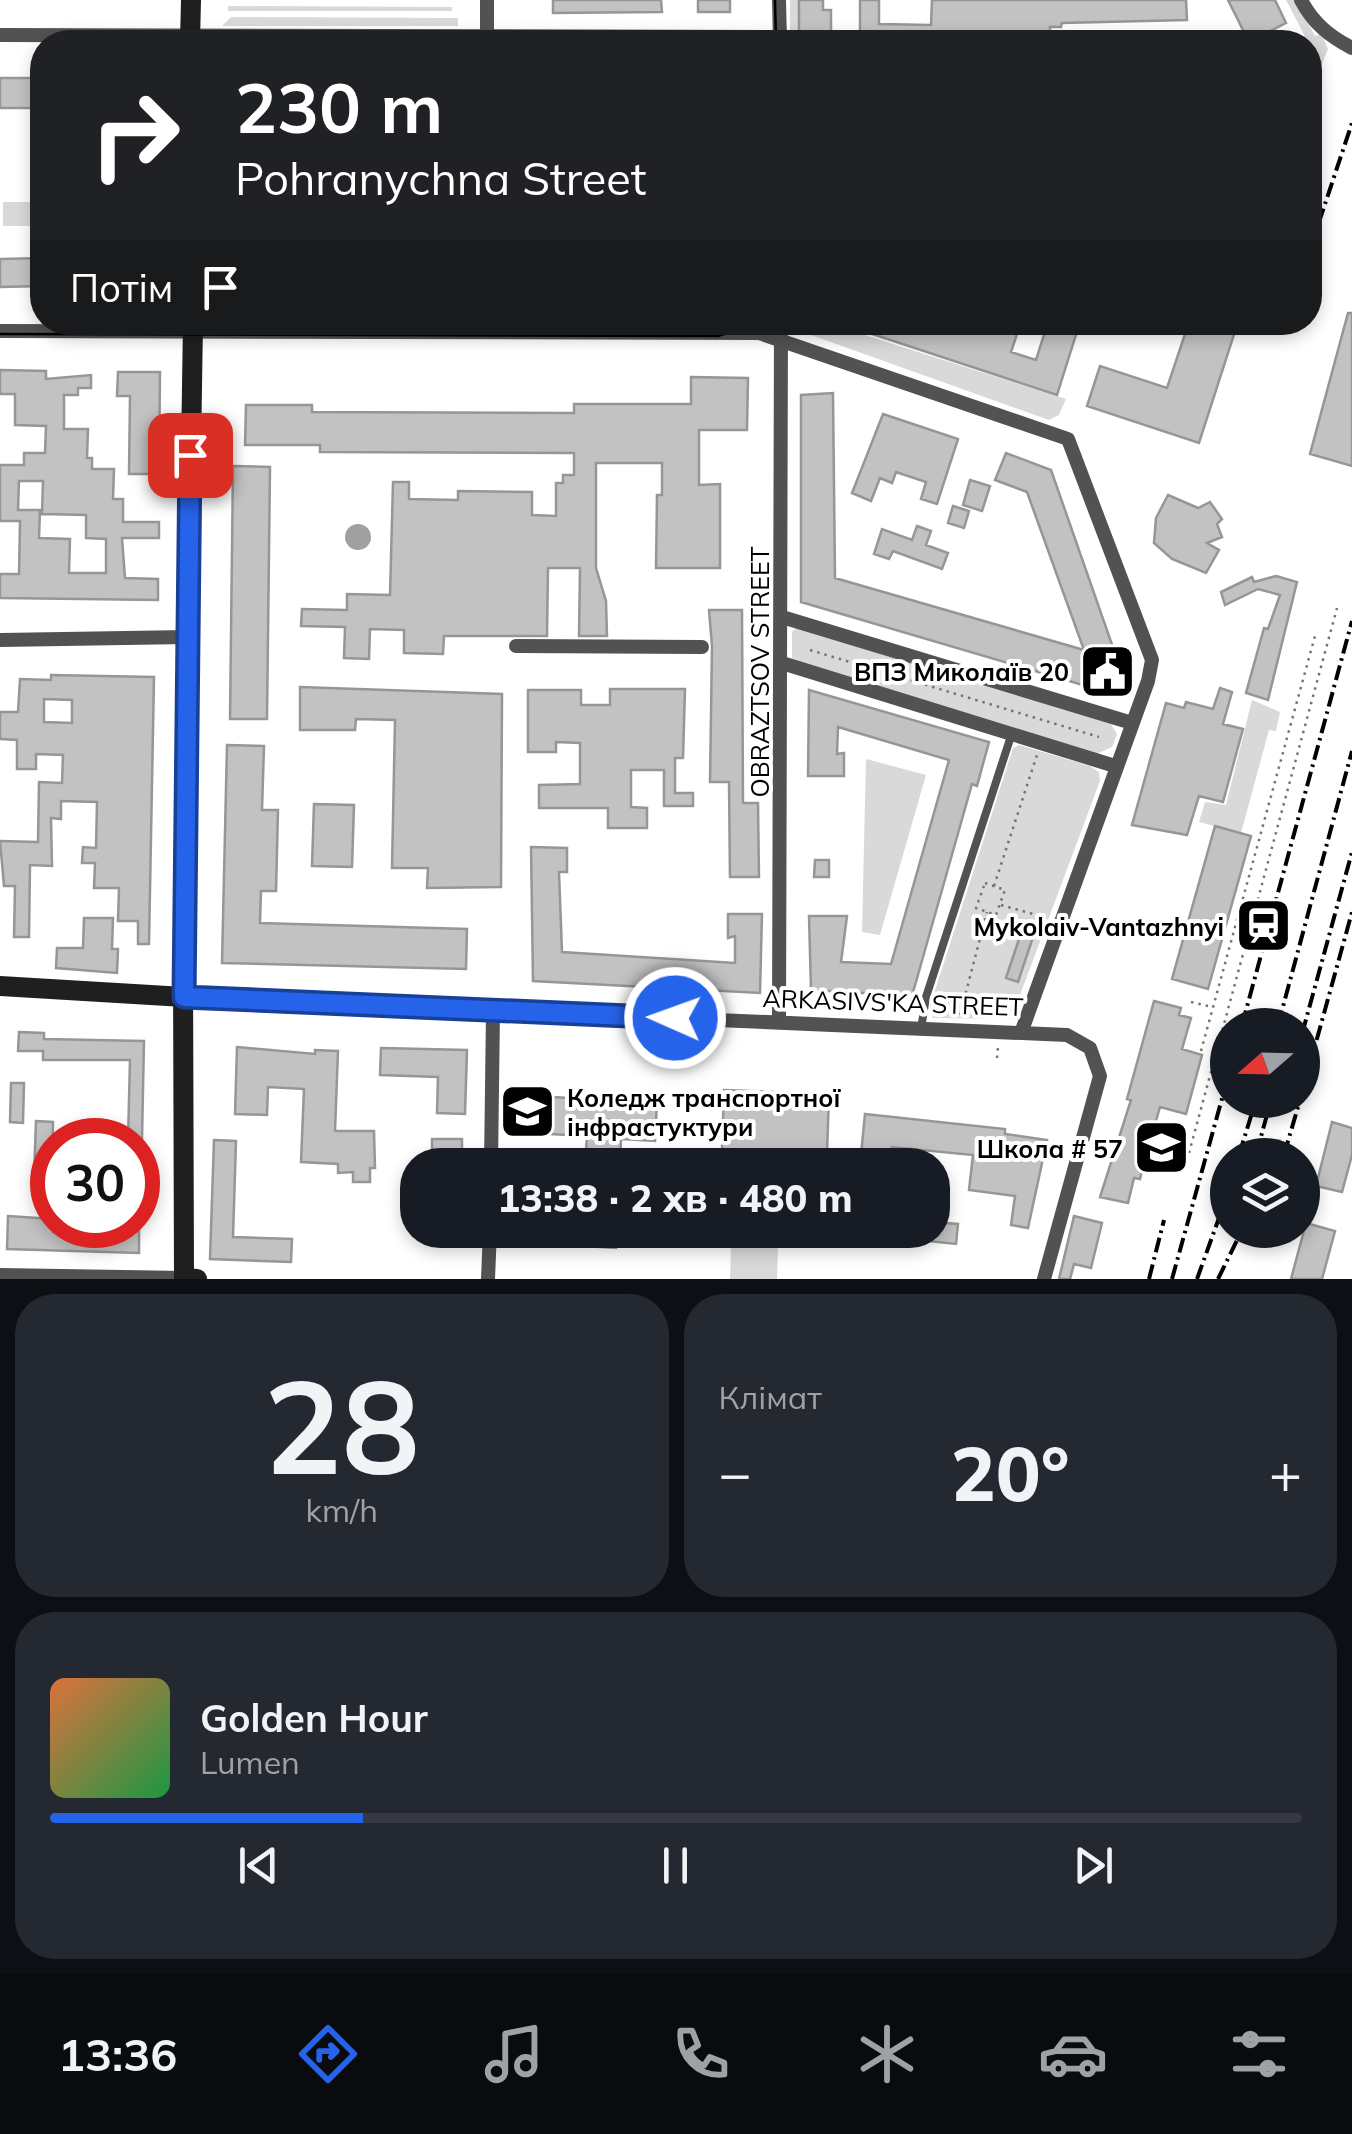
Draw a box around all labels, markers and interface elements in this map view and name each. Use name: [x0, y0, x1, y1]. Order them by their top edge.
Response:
text: 230 m: [235, 63, 443, 151]
icon: right: [70, 70, 200, 200]
text: Pohranychna Street: [235, 150, 646, 206]
icon: arrive: [193, 260, 248, 315]
text: Потім: [70, 264, 173, 312]
pin: [148, 413, 233, 498]
icon: arrive: [163, 428, 218, 483]
street label: OBRAZTSOV STREET: [744, 547, 775, 797]
public building icon: ВПЗ Миколаїв 20: [1078, 641, 1138, 701]
place label: ВПЗ Миколаїв 20: [854, 656, 1069, 687]
station icon: Mykolaiv-Vantazhnyi: [1233, 896, 1293, 956]
place label: Mykolaiv-Vantazhnyi: [974, 911, 1224, 942]
position arrow: [623, 966, 727, 1070]
street label: ARKASIVS'KA STREET: [762, 982, 1024, 1022]
north arrow: [1210, 1008, 1320, 1118]
map controls: [1210, 1008, 1320, 1248]
school or university icon: Коледж транспортної інфрастуктури: [498, 1081, 558, 1141]
place label: Коледж транспортної інфрастуктури: [567, 1082, 841, 1142]
speed limit sign: 30: [30, 1118, 160, 1248]
school or university icon: Школа # 57: [1132, 1118, 1192, 1178]
place label: Школа # 57: [977, 1133, 1123, 1164]
button: layers: [1210, 1138, 1320, 1248]
text: 13:38 · 2 хв · 480 m: [497, 1174, 853, 1222]
text: 28: [264, 1343, 420, 1507]
text: Клімат: [719, 1377, 822, 1417]
text: 20°: [951, 1426, 1070, 1520]
text: −: [719, 1438, 752, 1507]
text: +: [1269, 1438, 1302, 1507]
text: km/h: [306, 1490, 378, 1530]
text: Golden Hour: [200, 1694, 428, 1742]
text: Lumen: [200, 1742, 300, 1782]
icon: previous: [231, 1838, 286, 1893]
icon: pause: [648, 1838, 703, 1893]
icon: next: [1066, 1838, 1121, 1893]
icon: directions: [293, 2019, 363, 2089]
icon: music: [479, 2019, 549, 2089]
icon: phone: [666, 2019, 736, 2089]
icon: climate: [852, 2019, 922, 2089]
icon: car: [1038, 2019, 1108, 2089]
icon: filters: [1224, 2019, 1294, 2089]
text: 13:36: [58, 2026, 177, 2082]

